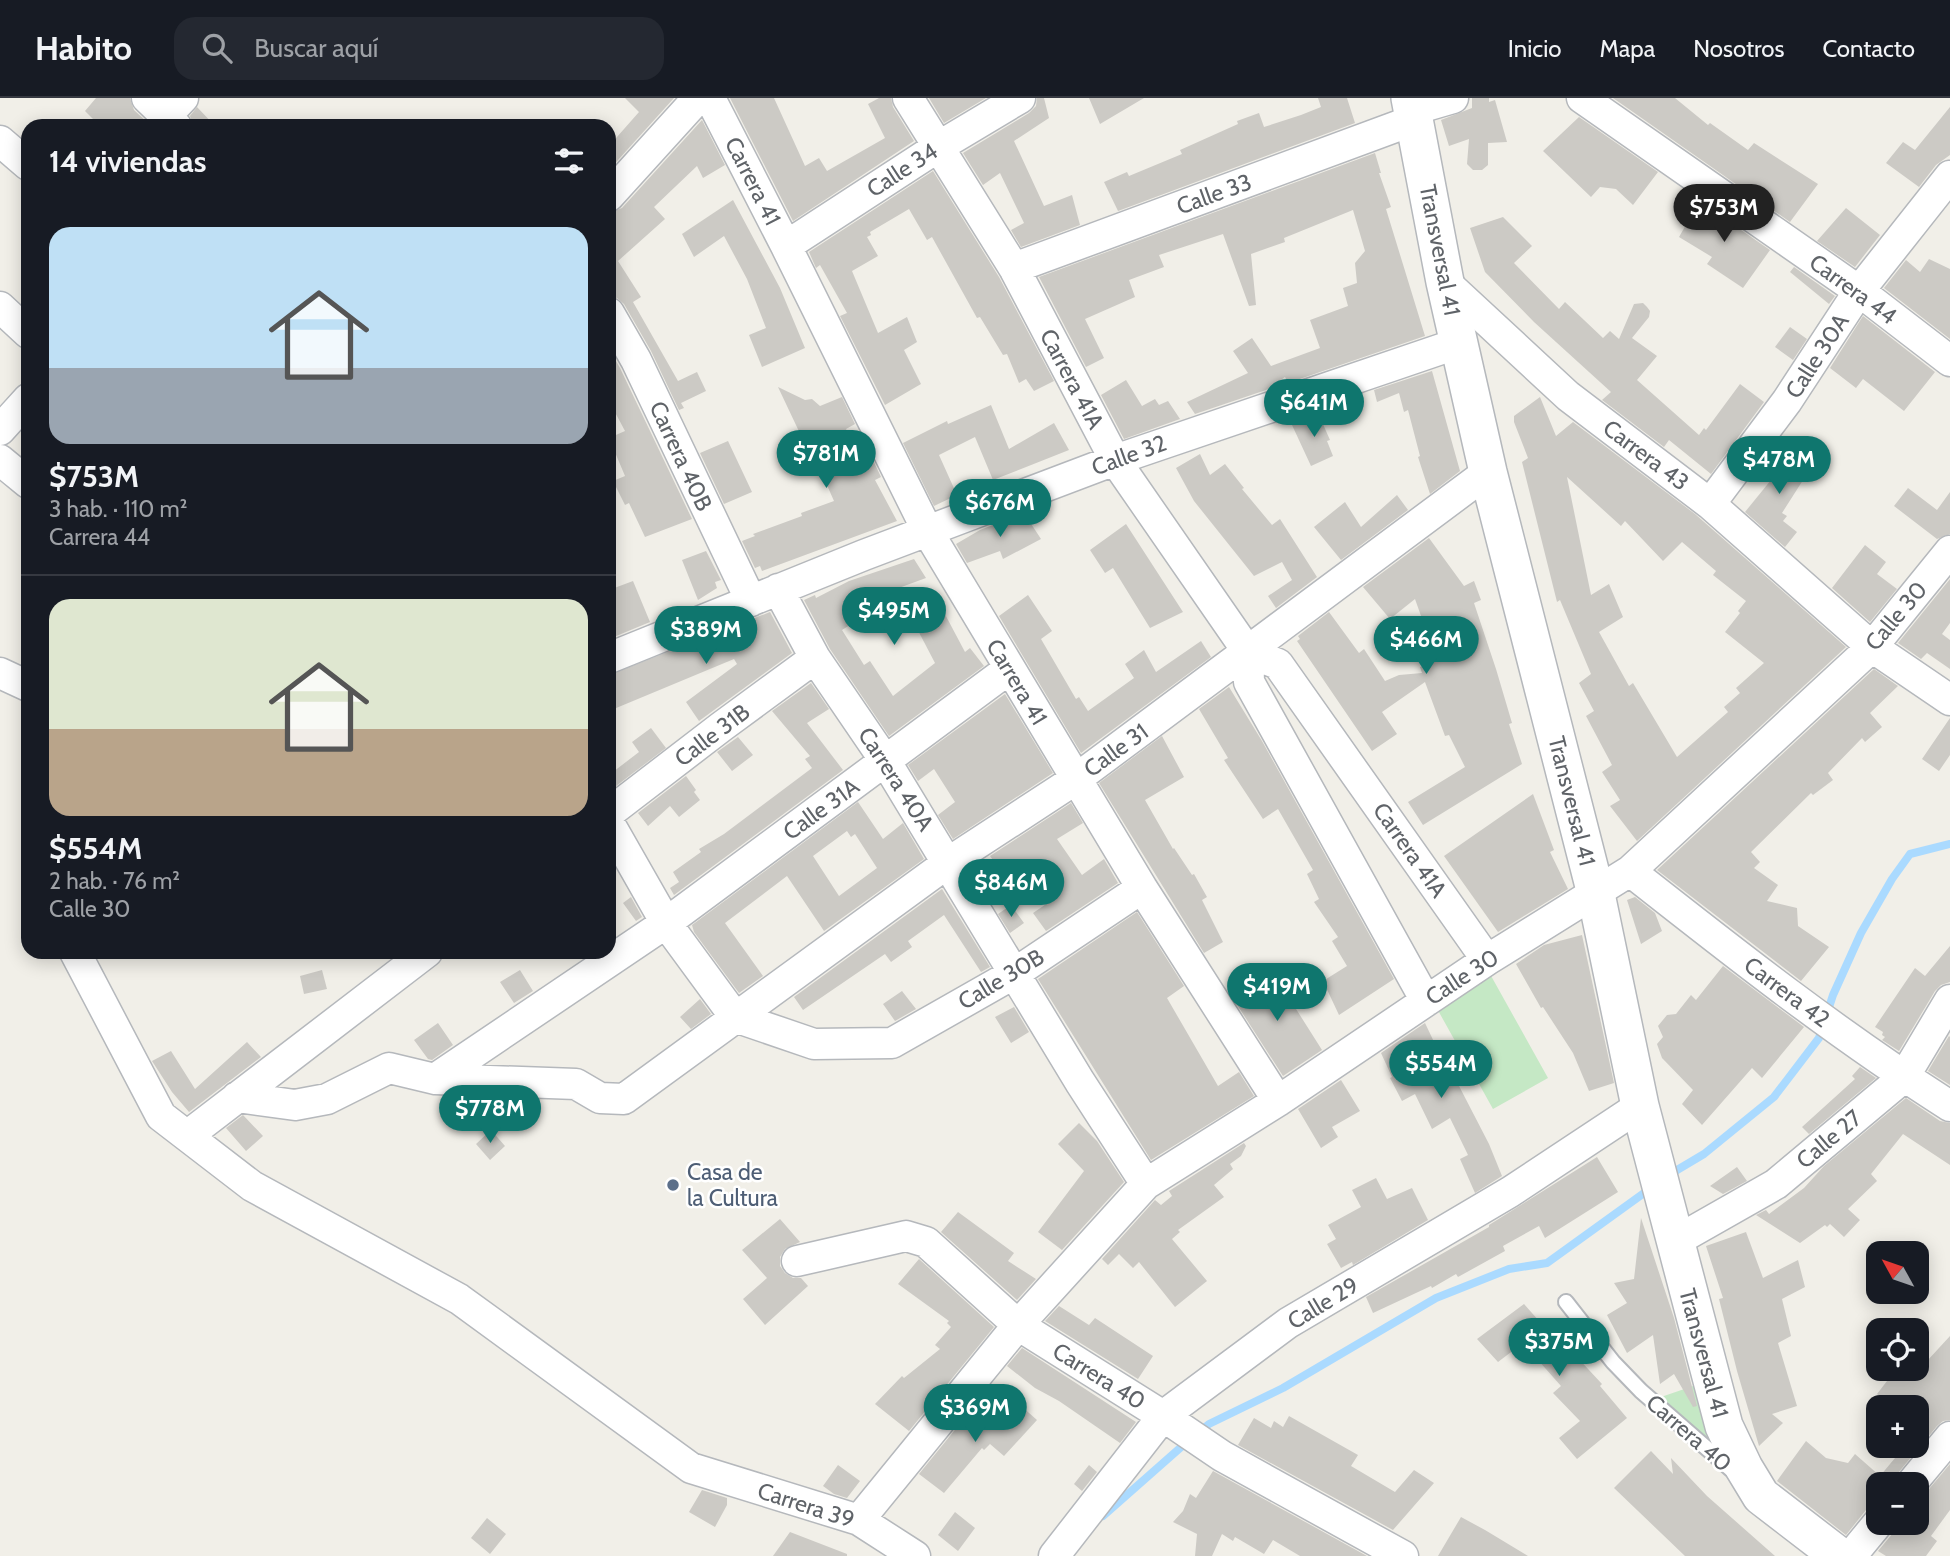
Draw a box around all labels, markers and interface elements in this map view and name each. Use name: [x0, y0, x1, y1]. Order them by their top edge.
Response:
search box: [174, 17, 664, 80]
text: Habito: [35, 28, 132, 68]
icon: search: [198, 29, 236, 67]
text: Buscar aquí: [254, 32, 378, 64]
text: Inicio: [1508, 34, 1561, 63]
text: Mapa: [1599, 34, 1655, 63]
text: Nosotros: [1693, 34, 1784, 63]
text: Contacto: [1822, 34, 1915, 63]
street label: Carrera 41: [719, 132, 787, 230]
street label: Calle 34: [861, 137, 943, 203]
icon: filters: [550, 142, 588, 180]
text: 14 viviendas: [49, 143, 206, 180]
street label: Calle 33: [1173, 168, 1255, 220]
street label: Transversal 41: [1414, 182, 1466, 318]
pin: $753M: [1675, 184, 1773, 244]
text: $753M: [1690, 193, 1758, 221]
street label: Carrera 44: [1804, 248, 1902, 330]
icon: home: [256, 272, 382, 398]
street label: Calle 30A: [1779, 308, 1855, 404]
street label: Carrera 41A: [1034, 324, 1110, 434]
pin: $641M: [1265, 380, 1363, 439]
text: $641M: [1280, 388, 1348, 416]
street label: Carrera 40B: [643, 397, 719, 515]
street label: Carrera 43: [1598, 414, 1694, 496]
street label: Calle 32: [1088, 429, 1170, 481]
pin: $781M: [777, 430, 875, 490]
pin: $478M: [1730, 436, 1828, 496]
text: $781M: [793, 439, 859, 467]
text: $478M: [1743, 445, 1815, 473]
text: $753M: [49, 458, 139, 495]
pin: $676M: [951, 480, 1049, 539]
text: $676M: [965, 488, 1035, 516]
text: 3 hab. · 110 m²: [49, 495, 187, 523]
text: Carrera 44: [49, 523, 150, 551]
street label: Calle 30: [1859, 576, 1933, 656]
pin: $495M: [845, 588, 943, 647]
text: $495M: [858, 596, 930, 624]
pin: $389M: [657, 606, 755, 666]
text: $389M: [670, 615, 742, 643]
pin: $466M: [1377, 616, 1475, 676]
text: $466M: [1390, 625, 1462, 653]
street label: Carrera 41: [980, 634, 1054, 730]
icon: home: [256, 644, 382, 770]
street label: Calle 31B: [669, 698, 755, 772]
street label: Calle 31: [1078, 717, 1154, 783]
street label: Carrera 40A: [852, 722, 940, 836]
street label: Transversal 41: [1542, 733, 1602, 869]
street label: Calle 31A: [778, 772, 864, 846]
street label: Carrera 41A: [1367, 797, 1453, 903]
text: $554M: [49, 830, 142, 867]
pin: $846M: [962, 860, 1060, 919]
text: 2 hab. · 76 m²: [49, 867, 180, 895]
text: $846M: [974, 868, 1048, 896]
text: Calle 30: [49, 895, 130, 923]
street label: Calle 30B: [953, 942, 1049, 1016]
street label: Calle 30: [1420, 943, 1504, 1011]
street label: Carrera 42: [1739, 951, 1835, 1033]
pin: $419M: [1228, 964, 1326, 1023]
text: $419M: [1243, 972, 1311, 1000]
pin: $554M: [1392, 1040, 1490, 1100]
text: $554M: [1405, 1049, 1477, 1077]
pin: $778M: [441, 1086, 539, 1145]
text: $778M: [455, 1094, 525, 1122]
street label: Calle 27: [1791, 1103, 1868, 1174]
place label: Casa de la Cultura: [687, 1158, 778, 1212]
marker: Casa de la Cultura: [665, 1177, 681, 1193]
north arrow: [1866, 1241, 1928, 1304]
map controls: [1866, 1241, 1929, 1535]
street label: Calle 29: [1282, 1271, 1364, 1335]
street label: Transversal 41: [1673, 1285, 1735, 1421]
pin: $375M: [1510, 1318, 1608, 1378]
button: locate: [1866, 1318, 1929, 1381]
text: $375M: [1525, 1327, 1593, 1355]
street label: Carrera 40: [1048, 1337, 1150, 1415]
pin: $369M: [926, 1384, 1024, 1444]
street label: Carrera 40: [1641, 1388, 1737, 1478]
text: $369M: [940, 1393, 1010, 1421]
button: +: [1866, 1395, 1929, 1458]
button: −: [1866, 1472, 1929, 1535]
street label: Carrera 39: [754, 1476, 858, 1534]

